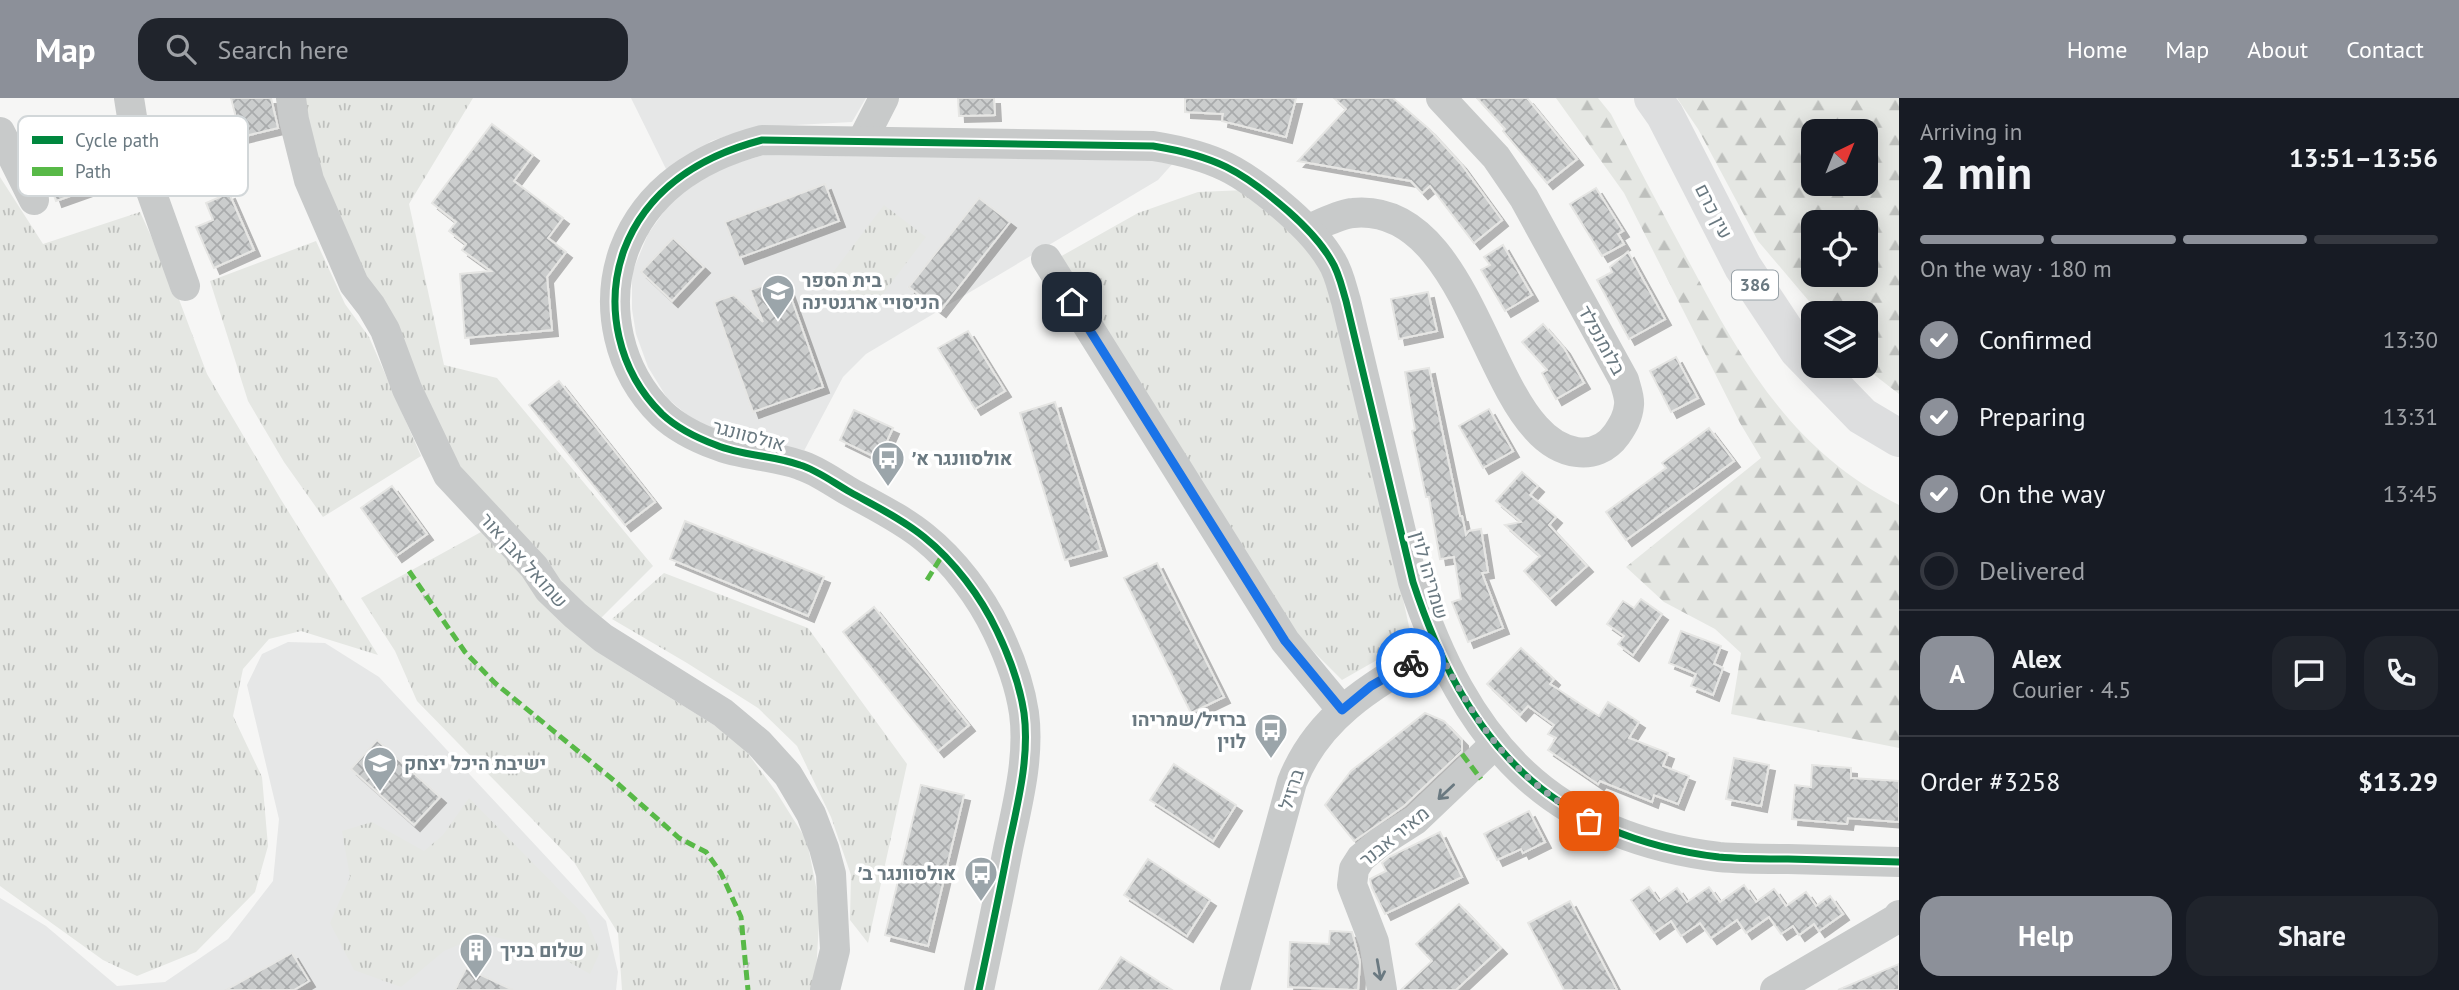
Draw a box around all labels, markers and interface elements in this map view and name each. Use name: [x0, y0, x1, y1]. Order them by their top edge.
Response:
search box: [138, 18, 628, 81]
text: Map: [35, 28, 96, 71]
icon: search: [162, 30, 200, 68]
text: Search here: [218, 33, 349, 66]
text: Home: [2067, 34, 2127, 65]
text: Map: [2165, 34, 2209, 65]
text: About: [2247, 34, 2308, 65]
text: Contact: [2346, 34, 2424, 65]
legend: [18, 116, 248, 196]
text: Arriving in: [1920, 117, 2022, 146]
north arrow: [1801, 119, 1878, 196]
map controls: [1801, 119, 1878, 378]
text: Cycle path: [75, 128, 159, 152]
text: 13:51–13:56: [2289, 141, 2438, 174]
text: 2 min: [1920, 142, 2032, 202]
text: Path: [75, 159, 111, 183]
street label: עין כרם: [1690, 179, 1738, 243]
button: locate: [1801, 210, 1878, 287]
text: On the way · 180 m: [1920, 254, 2112, 283]
place label: בית הספר הניסויי ארגנטינה: [802, 268, 940, 314]
road number: 386: [1732, 270, 1778, 300]
school or university icon: בית הספר הניסויי ארגנטינה: [759, 272, 797, 321]
pin: [1042, 272, 1102, 332]
icon: home: [1053, 283, 1091, 321]
street label: בלומנפלד: [1573, 301, 1631, 379]
button: layers: [1801, 301, 1878, 378]
icon: check: [1920, 321, 1958, 359]
text: Confirmed: [1979, 323, 2092, 356]
text: 13:30: [2383, 325, 2438, 354]
icon: check: [1920, 398, 1958, 436]
text: Preparing: [1979, 400, 2086, 433]
text: 13:31: [2383, 402, 2438, 431]
street label: אולסוונגר: [710, 414, 788, 456]
bus stop icon: אולסוונגר א׳: [869, 439, 907, 488]
place label: אולסוונגר א׳: [912, 446, 1012, 470]
icon: check: [1920, 475, 1958, 513]
text: On the way: [1979, 477, 2105, 510]
text: 13:45: [2383, 479, 2438, 508]
street label: שמואל אבן אור: [475, 508, 573, 612]
street label: שמריהו לוין: [1406, 528, 1454, 622]
text: Delivered: [1979, 554, 2085, 587]
courier: [1376, 628, 1446, 698]
button: chat: [2272, 636, 2346, 710]
button: phone: [2364, 636, 2438, 710]
text: Alex: [2012, 642, 2062, 675]
icon: bike: [1392, 644, 1430, 682]
text: A: [1949, 657, 1965, 690]
text: Courier · 4.5: [2012, 675, 2131, 704]
place label: ברזיל/שמריהו לוין: [1132, 707, 1247, 753]
bus stop icon: ברזיל/שמריהו לוין: [1252, 711, 1290, 760]
school or university icon: ישיבת היכל יצחק: [361, 744, 399, 793]
place label: ישיבת היכל יצחק: [404, 751, 546, 775]
text: Order #3258: [1920, 765, 2060, 798]
text: $13.29: [2358, 765, 2438, 798]
street label: ברזיל: [1273, 766, 1309, 812]
one-way arrow: [1437, 784, 1455, 800]
pin: [1559, 791, 1619, 851]
street label: מאיר אבנר: [1354, 801, 1434, 871]
icon: bag: [1570, 802, 1608, 840]
bus stop icon: אולסוונגר ב׳: [962, 854, 1000, 903]
place label: אולסוונגר ב׳: [858, 861, 956, 885]
button: Help: [1920, 896, 2172, 976]
button: Share: [2186, 896, 2438, 976]
building icon: שלום בניך: [457, 931, 495, 980]
place label: שלום בניך: [500, 938, 584, 962]
one-way arrow: [1373, 959, 1386, 981]

